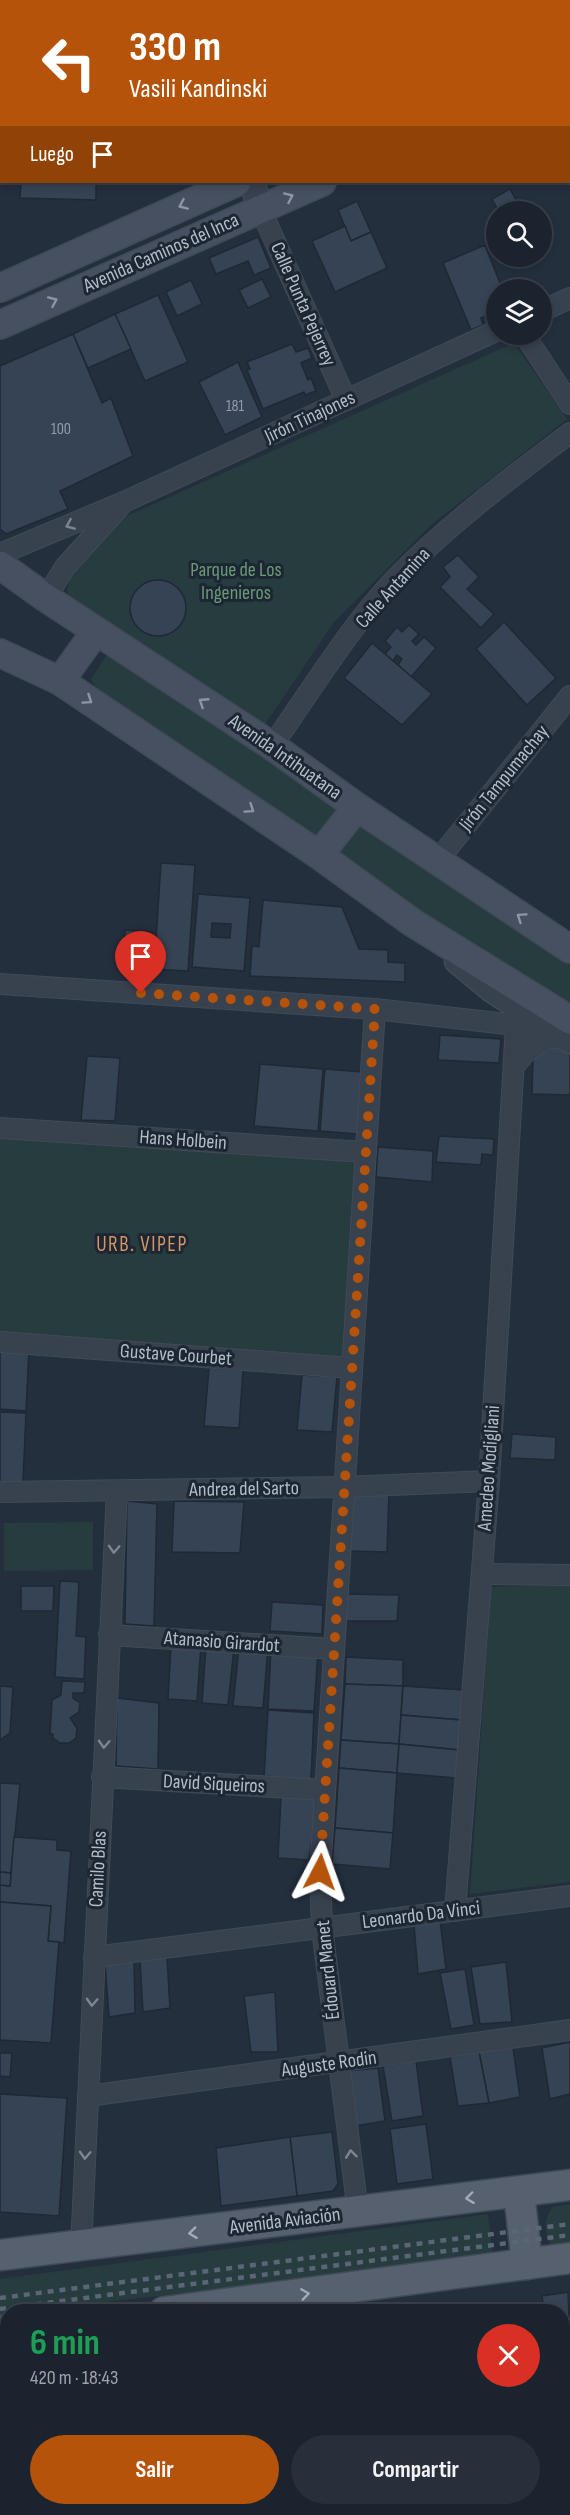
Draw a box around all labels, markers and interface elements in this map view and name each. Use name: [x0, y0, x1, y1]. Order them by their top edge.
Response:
text: 330 m: [129, 22, 221, 73]
icon: left: [30, 24, 108, 102]
text: Vasili Kandinski: [129, 73, 267, 105]
icon: arrive: [86, 138, 119, 171]
text: Luego: [30, 141, 74, 168]
one-way arrow: [283, 192, 294, 204]
one-way arrow: [179, 198, 190, 210]
map controls: [486, 201, 552, 345]
button: search: [486, 201, 552, 267]
street label: Avenida Caminos del Inca: [79, 208, 242, 298]
street label: Calle Punta Pejerrey: [265, 238, 341, 370]
button: layers: [486, 279, 552, 345]
one-way arrow: [47, 297, 58, 309]
street label: Jirón Tinajones: [260, 386, 359, 449]
house number: 181: [226, 397, 244, 416]
house number: 100: [51, 420, 71, 439]
one-way arrow: [65, 517, 76, 529]
street label: Calle Antamina: [351, 543, 435, 633]
park label: Parque de Los Ingenieros: [190, 558, 282, 605]
one-way arrow: [82, 693, 93, 704]
one-way arrow: [199, 698, 210, 709]
street label: Avenida Intihuatana: [223, 709, 346, 805]
street label: Jirón Tampumachay: [453, 720, 554, 837]
one-way arrow: [244, 802, 255, 813]
one-way arrow: [517, 913, 528, 924]
pin: [115, 931, 166, 993]
icon: arrive: [124, 940, 157, 973]
street label: Hans Holbein: [138, 1125, 228, 1155]
district label: URB. VIPEP: [96, 1232, 188, 1257]
street label: Gustave Courbet: [119, 1339, 233, 1371]
street label: Amedeo Modigliani: [473, 1404, 505, 1533]
street label: Andrea del Sarto: [188, 1476, 299, 1502]
one-way arrow: [107, 1545, 120, 1554]
street label: Atanasio Girardot: [162, 1626, 281, 1658]
one-way arrow: [98, 1739, 111, 1748]
street label: David Siqueiros: [163, 1769, 265, 1799]
street label: Camilo Blas: [84, 1830, 112, 1908]
position arrow: [288, 1840, 352, 1904]
street label: Leonardo Da Vinci: [361, 1896, 481, 1934]
street label: Édouard Manet: [311, 1919, 345, 2021]
one-way arrow: [86, 1997, 99, 2006]
street label: Auguste Rodin: [279, 2045, 378, 2083]
one-way arrow: [345, 2149, 357, 2159]
one-way arrow: [79, 2150, 92, 2159]
one-way arrow: [466, 2191, 475, 2204]
street label: Avenida Aviación: [227, 2202, 342, 2240]
one-way arrow: [189, 2226, 198, 2238]
one-way arrow: [301, 2288, 310, 2300]
text: 6 min: [30, 2322, 100, 2365]
button: close: [477, 2324, 540, 2387]
text: 420 m · 18:43: [30, 2366, 118, 2390]
button: Salir: [30, 2435, 279, 2504]
button: Compartir: [291, 2435, 540, 2504]

